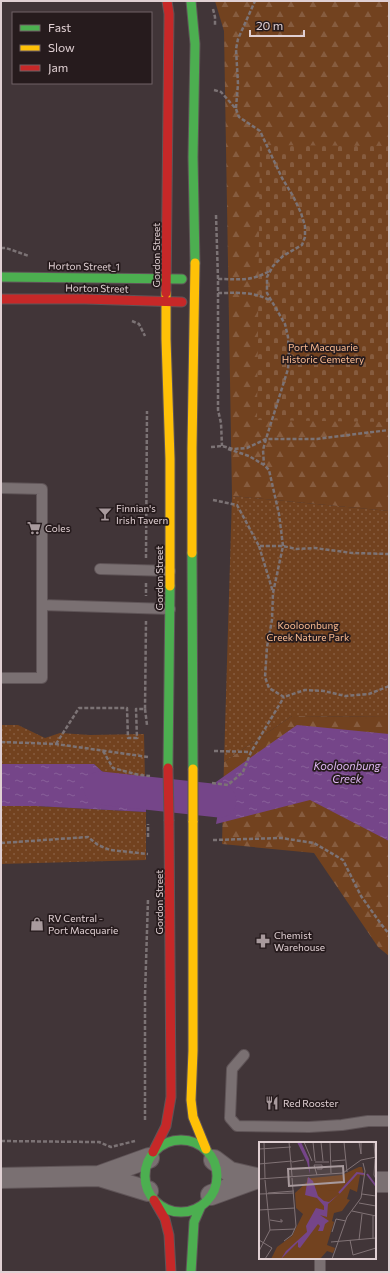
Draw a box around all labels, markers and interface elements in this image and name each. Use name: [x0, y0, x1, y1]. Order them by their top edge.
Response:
legend: [12, 12, 152, 84]
scale bar: [250, 12, 304, 38]
text: 20 m: [256, 18, 283, 32]
text: Fast: [48, 20, 71, 34]
text: Slow: [48, 40, 75, 54]
text: Jam: [48, 60, 68, 75]
street label: Gordon Street: [150, 223, 162, 287]
street label: Horton Street_1: [48, 259, 120, 273]
street label: Horton Street: [65, 281, 129, 295]
park label: Port Macquarie Historic Cemetery: [282, 341, 364, 365]
place label: Finnian's Irish Tavern: [116, 502, 168, 526]
bar icon: Finnian's Irish Tavern: [97, 506, 113, 522]
supermarket icon: Coles: [26, 520, 42, 536]
place label: Coles: [45, 522, 71, 534]
street label: Gordon Street: [153, 546, 165, 610]
park label: Kooloonbung Creek Nature Park: [267, 619, 350, 643]
water label: Kooloonbung Creek: [313, 759, 382, 785]
street label: Gordon Street: [153, 870, 165, 934]
place label: RV Central - Port Macquarie: [48, 912, 118, 936]
shop icon: RV Central - Port Macquarie: [29, 916, 45, 932]
place label: Chemist Warehouse: [274, 929, 325, 953]
pharmacy icon: Chemist Warehouse: [255, 933, 271, 949]
restaurant icon: Red Rooster: [264, 1095, 280, 1111]
place label: Red Rooster: [283, 1097, 338, 1109]
inset map: [259, 1142, 376, 1259]

